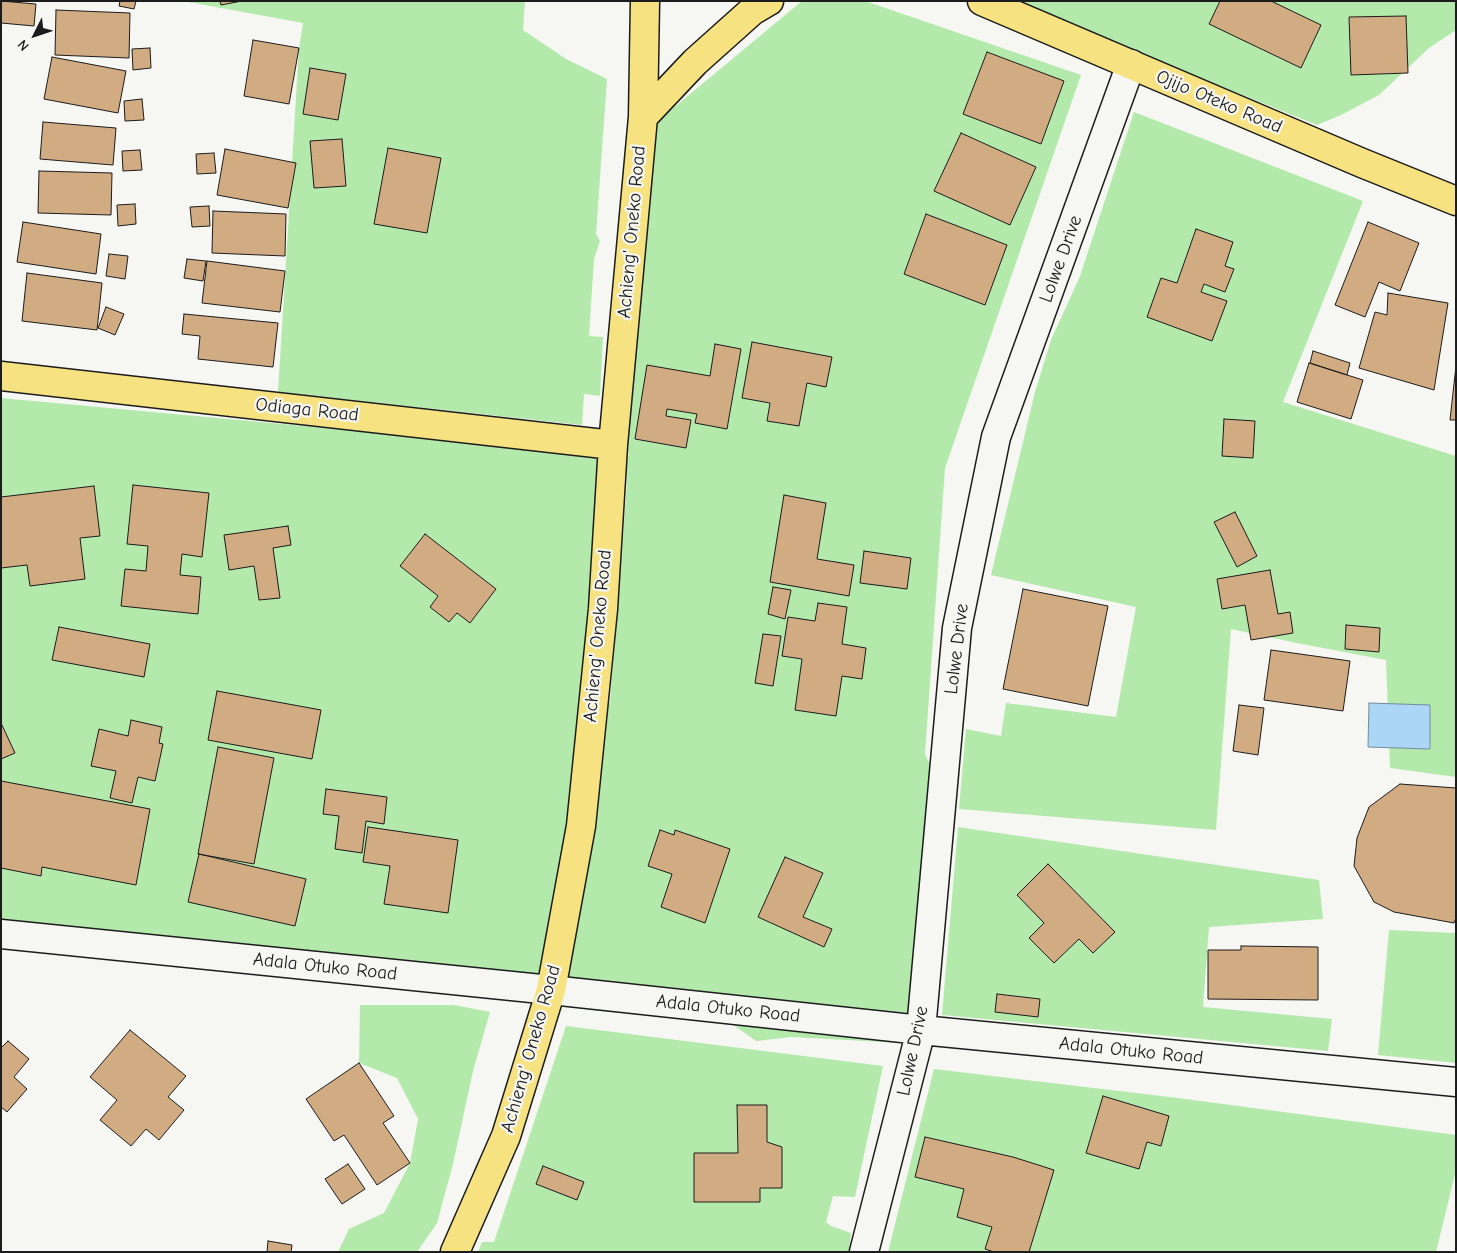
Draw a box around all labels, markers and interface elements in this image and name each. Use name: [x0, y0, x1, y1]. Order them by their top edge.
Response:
north arrow: [10, 10, 60, 60]
text: N: [14, 36, 33, 54]
street label: Ojijo Oteko Road: [1153, 65, 1285, 139]
street label: Achieng' Oneko Road: [613, 145, 651, 319]
street label: Lolwe Drive: [1035, 212, 1087, 306]
street label: Odiaga Road: [254, 393, 360, 427]
street label: Achieng' Oneko Road: [579, 549, 617, 723]
street label: Lolwe Drive: [940, 602, 974, 696]
street label: Adala Otuko Road: [252, 948, 398, 986]
street label: Achieng' Oneko Road: [496, 963, 566, 1135]
street label: Adala Otuko Road: [655, 990, 801, 1028]
street label: Lolwe Drive: [892, 1004, 934, 1098]
street label: Adala Otuko Road: [1058, 1032, 1204, 1070]

